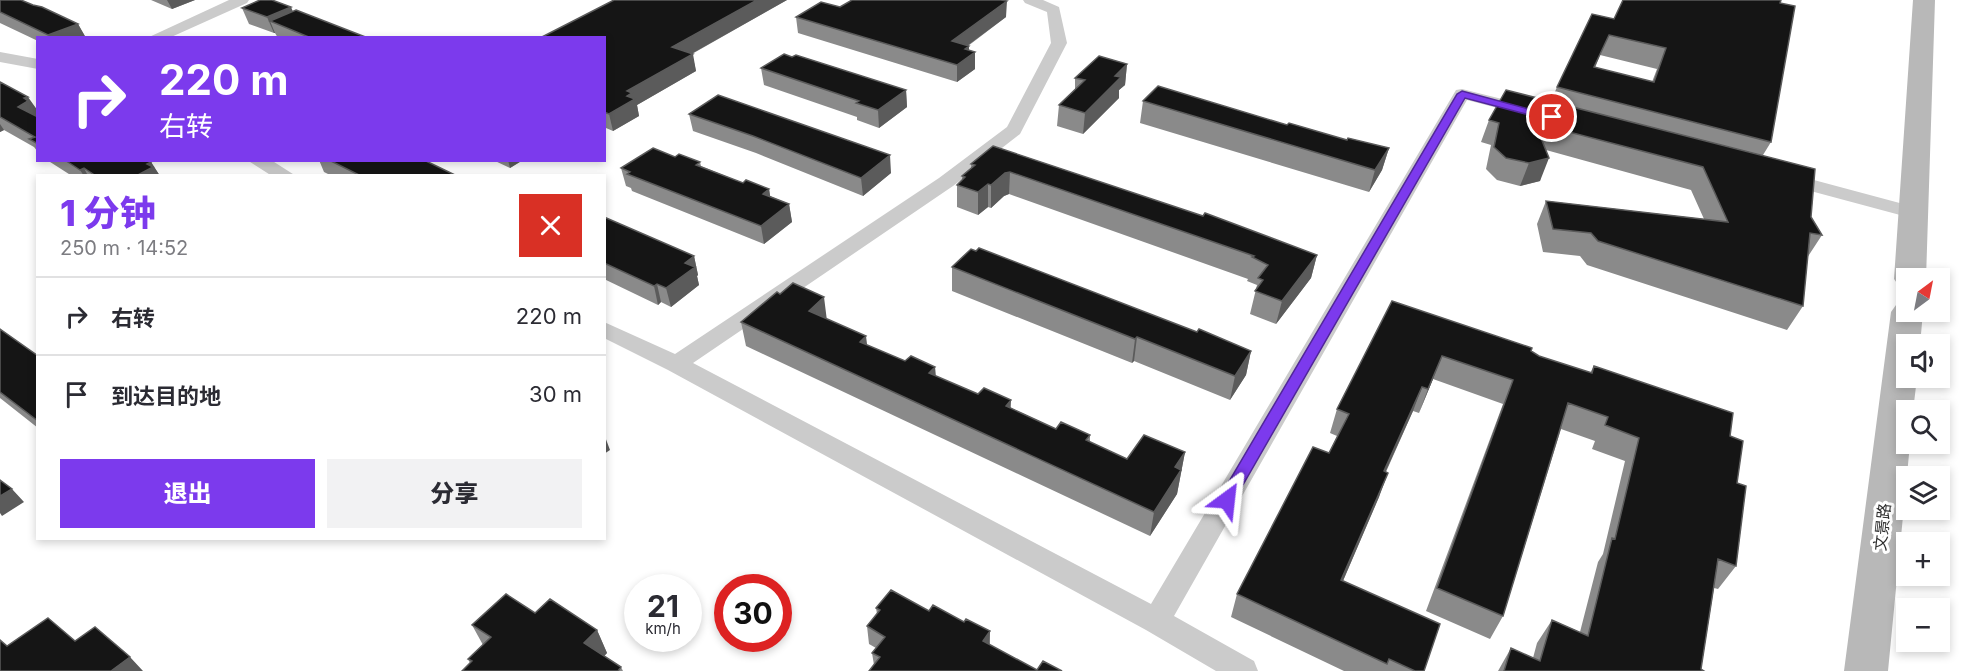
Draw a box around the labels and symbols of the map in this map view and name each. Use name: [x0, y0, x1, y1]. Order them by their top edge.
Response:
pin: [1526, 91, 1577, 142]
north arrow: [1896, 268, 1950, 322]
position arrow: [1195, 468, 1259, 532]
street label: 文景路: [1870, 502, 1894, 552]
speed limit sign: 30: [714, 574, 792, 652]

